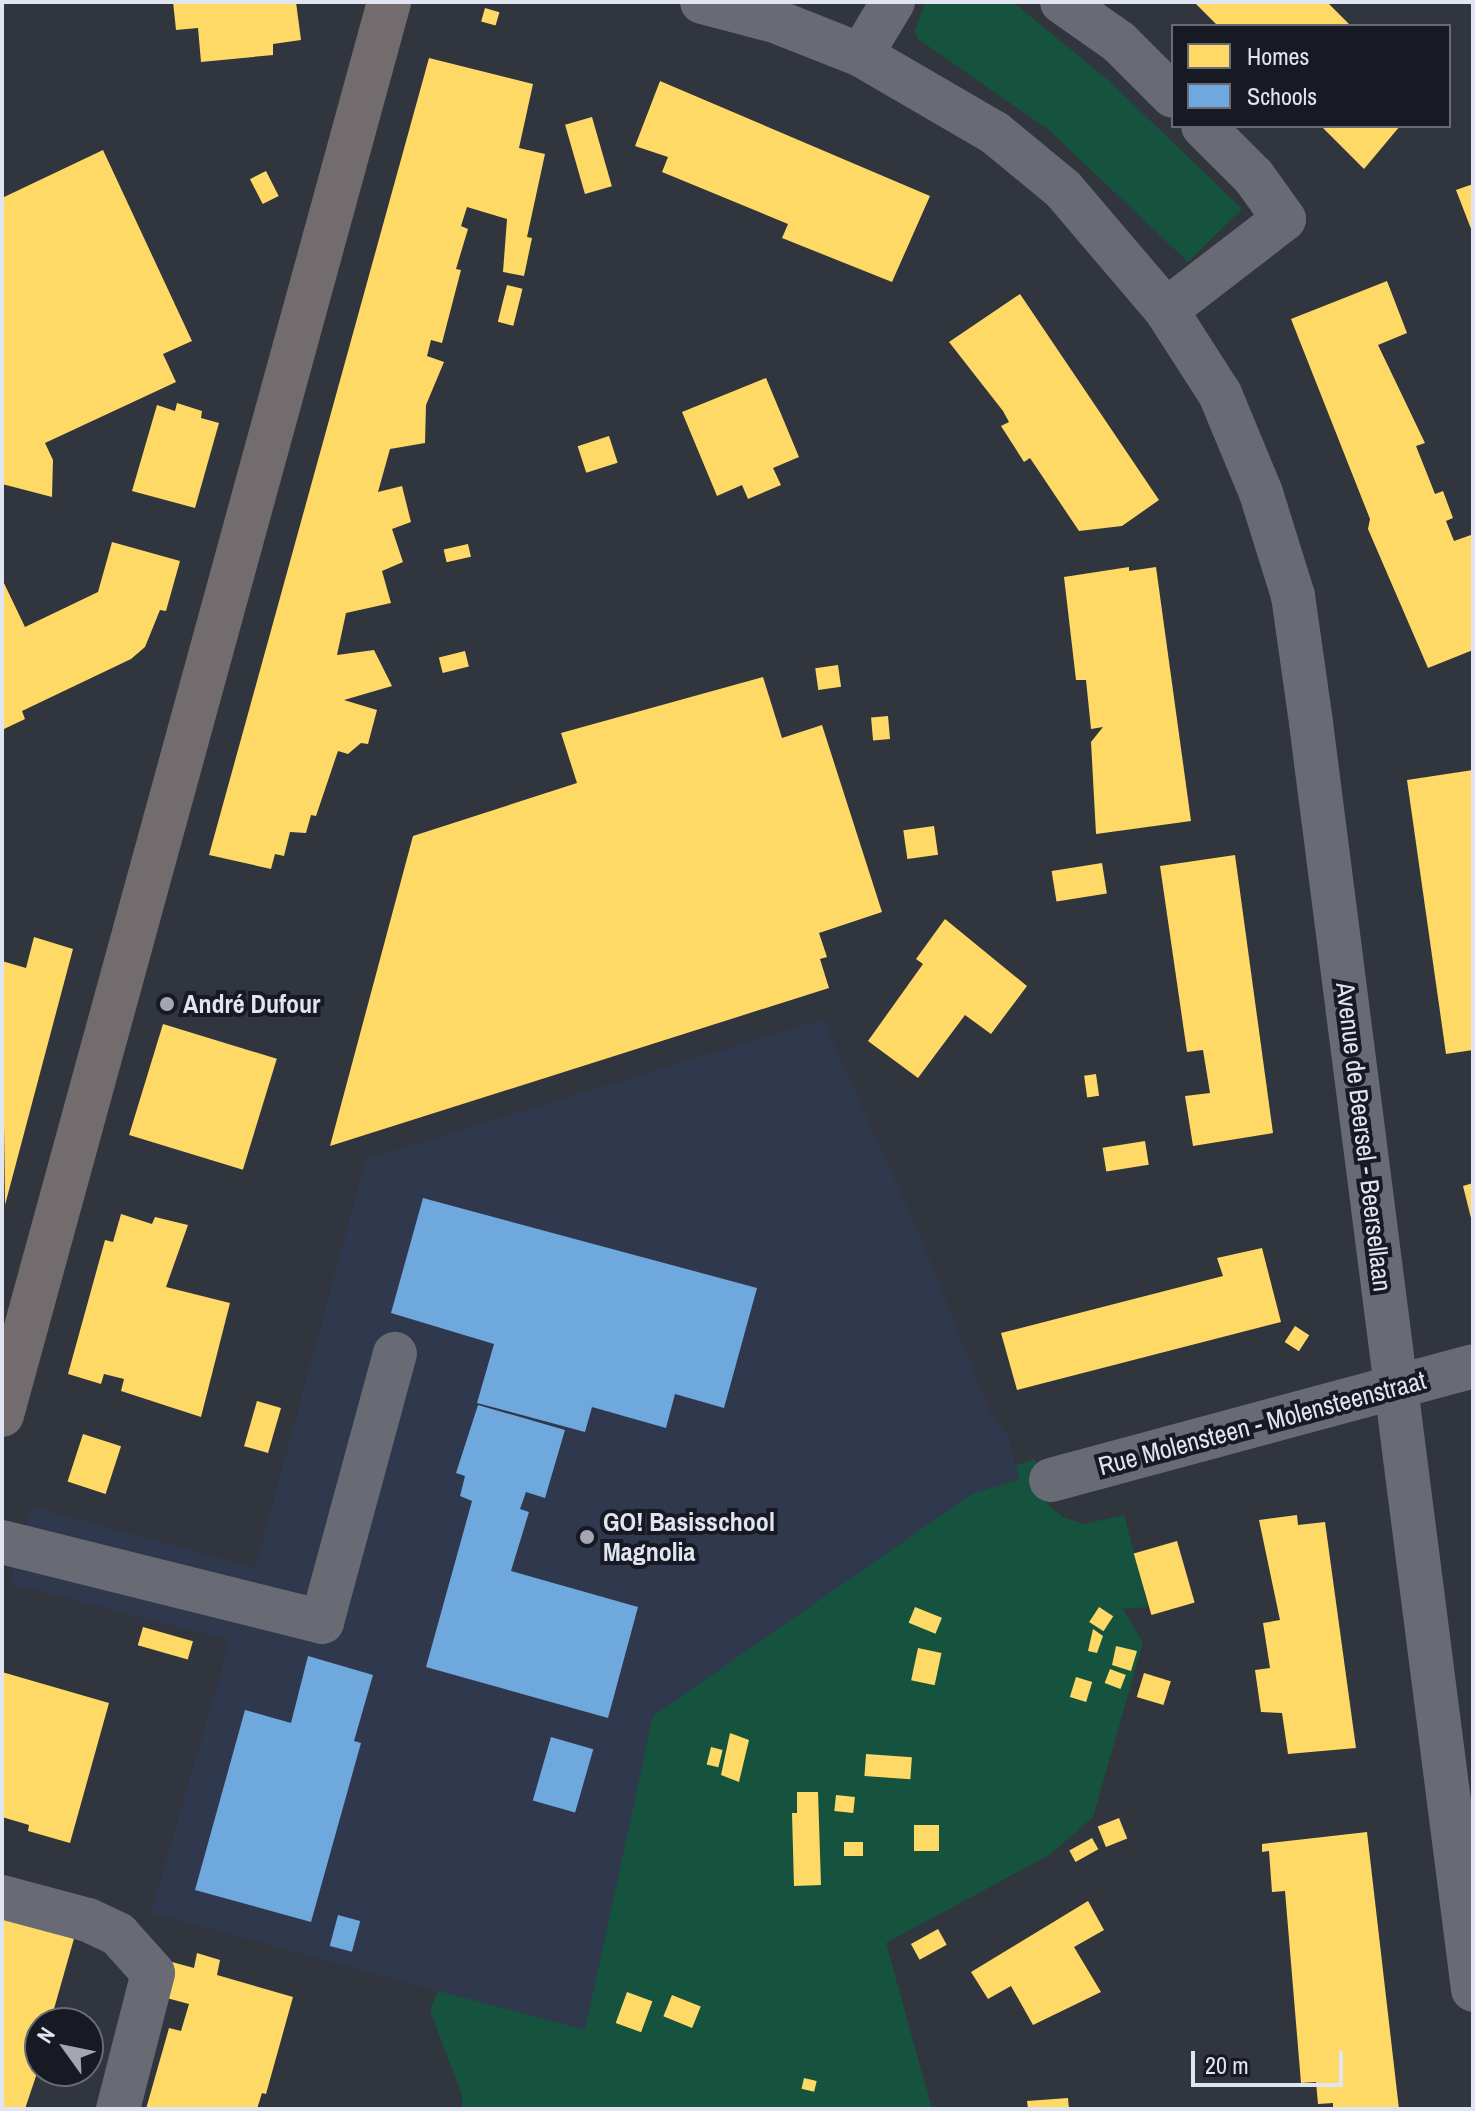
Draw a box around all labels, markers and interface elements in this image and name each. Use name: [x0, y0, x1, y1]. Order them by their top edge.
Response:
legend: [1171, 24, 1451, 128]
text: Homes: [1247, 40, 1309, 72]
text: Schools: [1247, 80, 1317, 112]
street label: Avenue de Beersel - Beersellaan: [1330, 981, 1398, 1293]
place label: André Dufour: [183, 988, 320, 1020]
marker: André Dufour: [158, 995, 176, 1013]
street label: Rue Molensteen - Molensteenstraat: [1095, 1364, 1429, 1482]
place label: GO! Basisschool Magnolia: [603, 1506, 775, 1568]
marker: GO! Basisschool Magnolia: [578, 1528, 596, 1546]
north arrow: [24, 2007, 104, 2087]
text: N: [29, 2021, 62, 2049]
scale bar: [1195, 2035, 1347, 2085]
text: 20 m: [1205, 2049, 1249, 2081]

